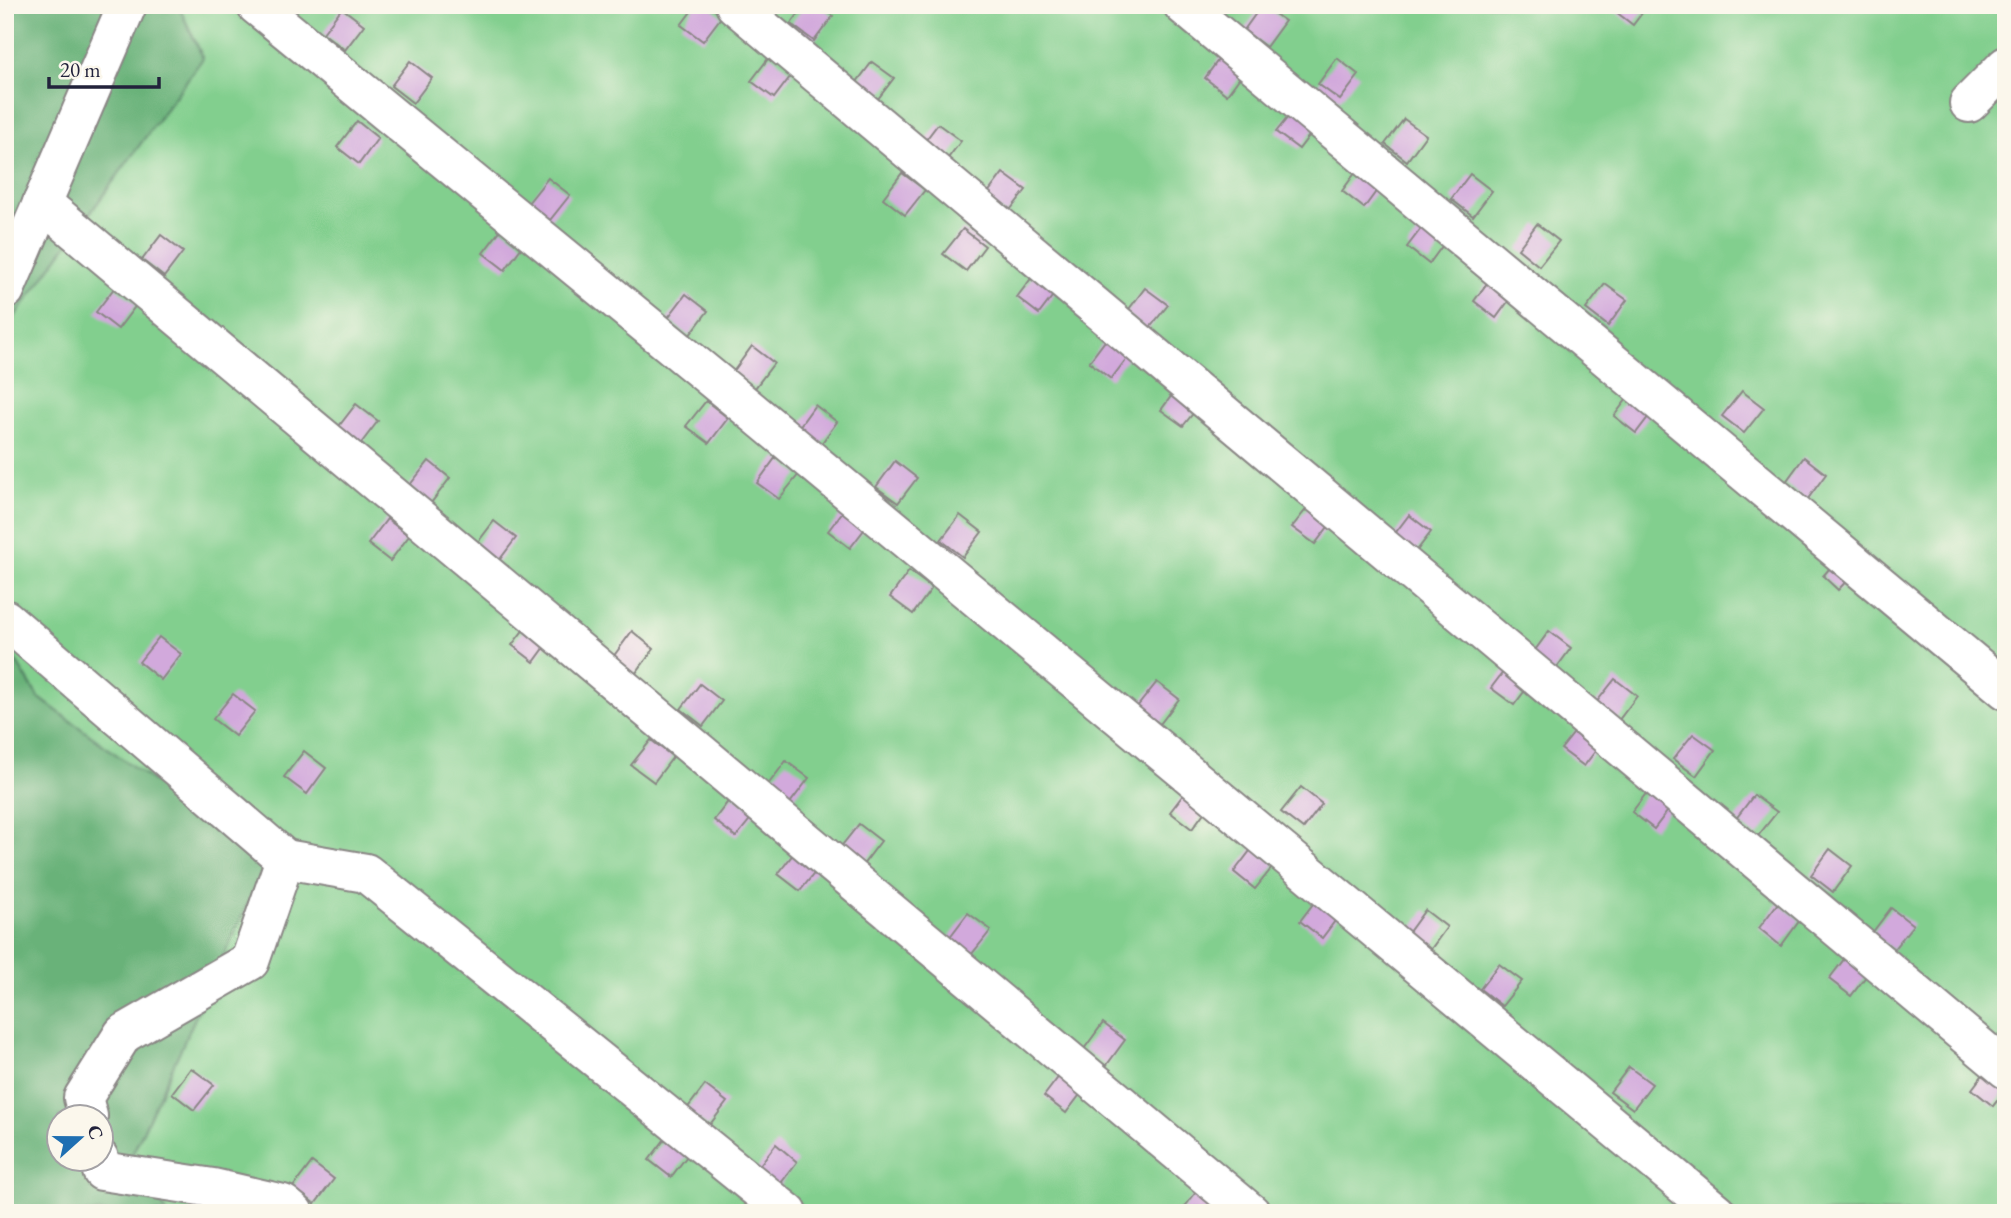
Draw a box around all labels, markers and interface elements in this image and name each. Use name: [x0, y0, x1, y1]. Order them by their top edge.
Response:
scale bar: [49, 46, 159, 90]
text: 20 m: [60, 56, 101, 83]
north arrow: [46, 1102, 116, 1172]
text: С: [81, 1121, 109, 1143]

